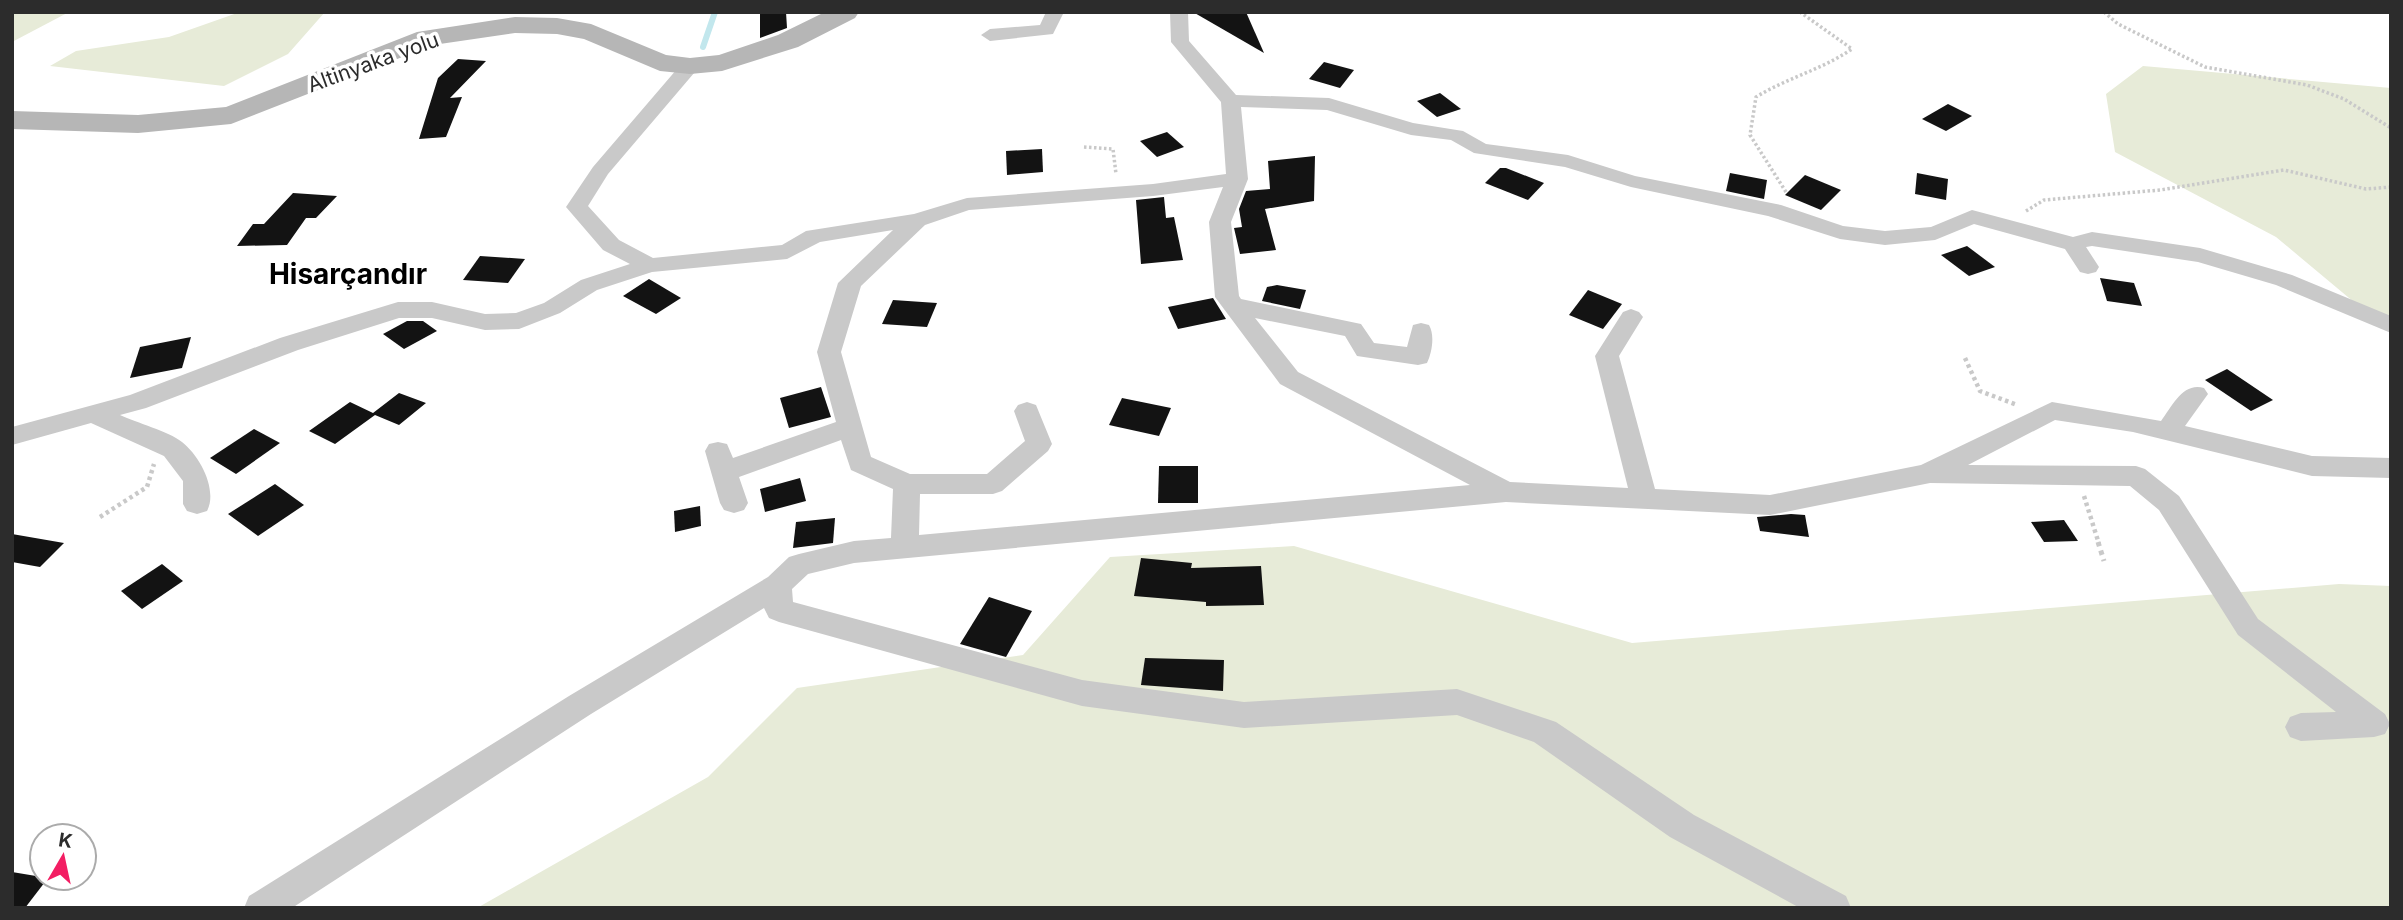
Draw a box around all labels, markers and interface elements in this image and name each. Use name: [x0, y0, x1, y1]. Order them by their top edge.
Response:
street label: Altinyaka yolu: [304, 27, 442, 97]
district label: Hisarçandır: [269, 257, 427, 291]
north arrow: [28, 822, 98, 892]
text: K: [57, 828, 74, 853]

